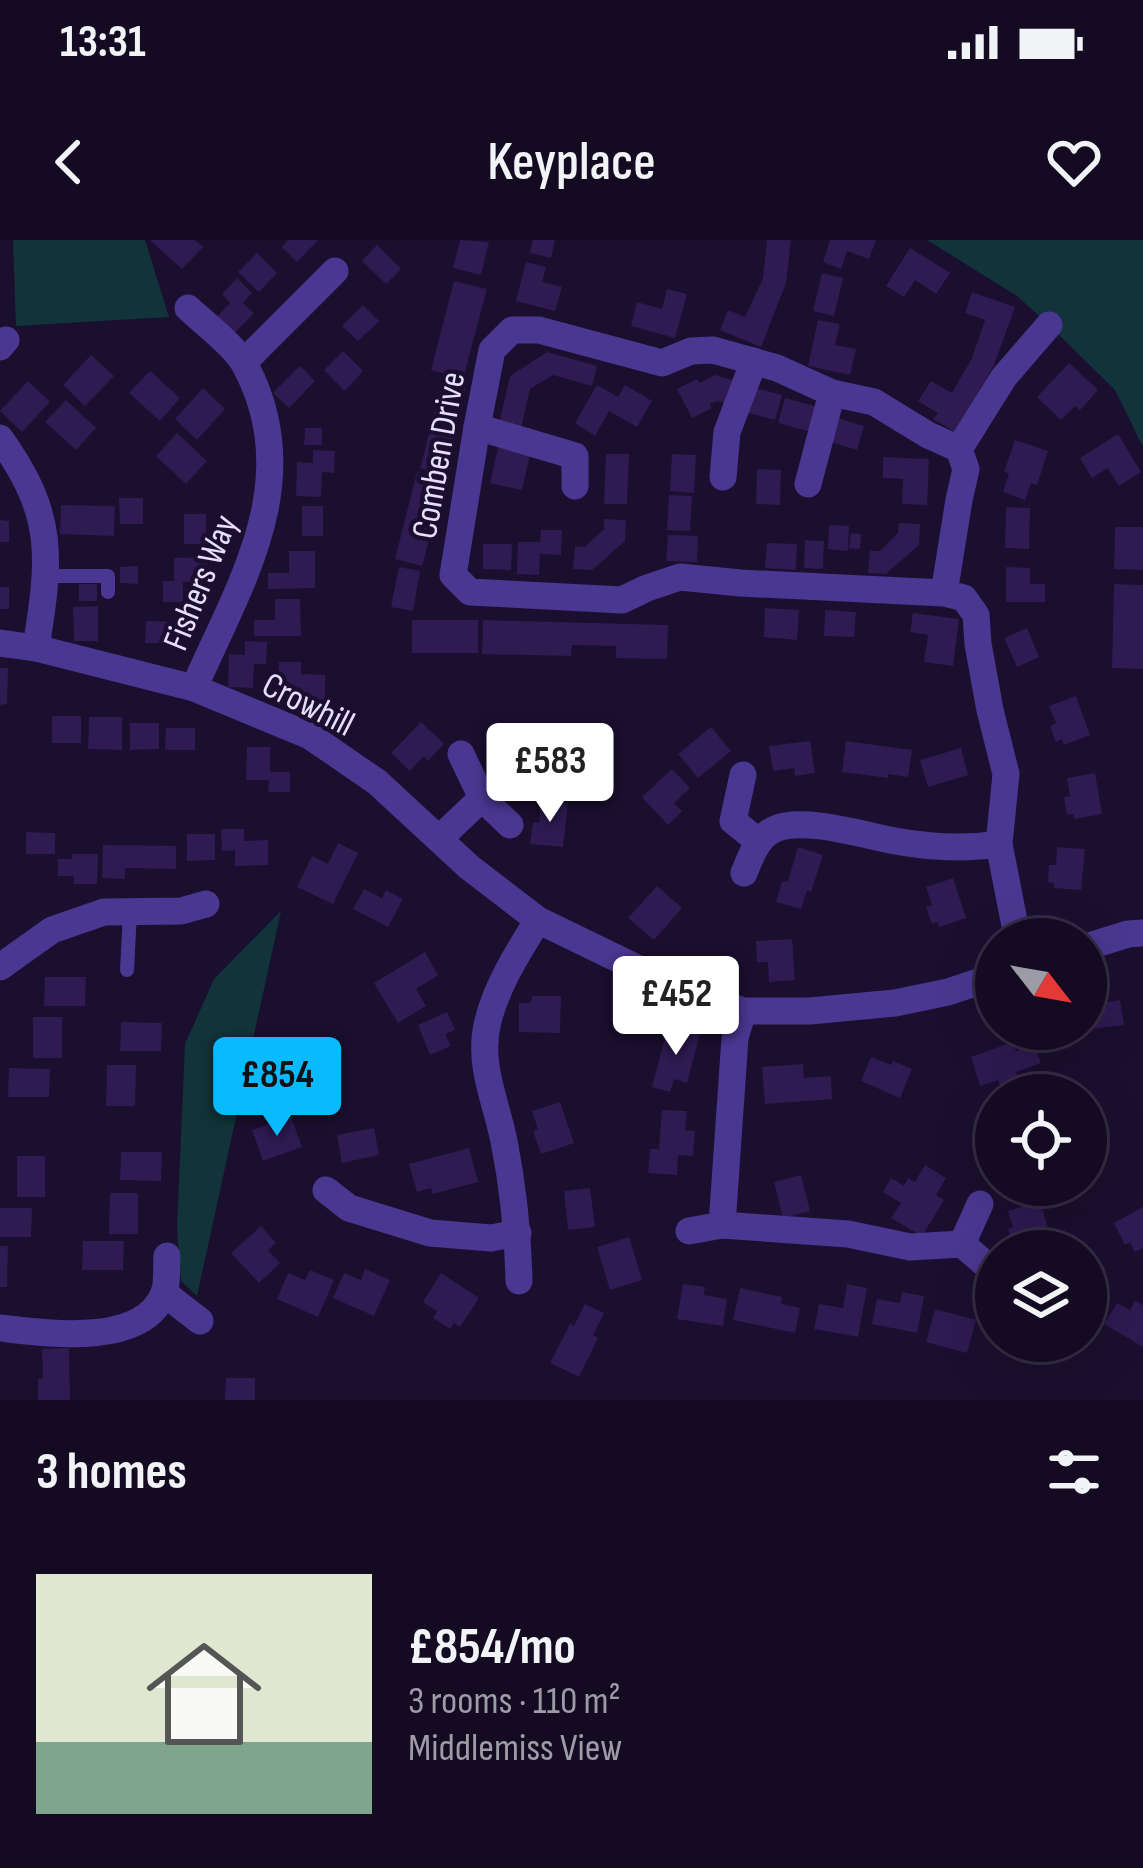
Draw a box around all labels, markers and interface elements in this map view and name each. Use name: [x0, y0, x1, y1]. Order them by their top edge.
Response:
text: 13:31: [60, 15, 146, 70]
icon: back: [36, 129, 102, 195]
icon: heart: [1041, 129, 1107, 195]
text: Keyplace: [487, 130, 656, 195]
street label: Comben Drive: [404, 369, 475, 542]
street label: Fishers Way: [155, 509, 248, 657]
street label: Crowhill: [255, 664, 361, 747]
pin: £583: [479, 723, 621, 825]
text: £583: [514, 738, 586, 785]
north arrow: [975, 918, 1107, 1050]
map controls: [975, 918, 1107, 1362]
pin: £452: [605, 956, 747, 1058]
text: £452: [640, 971, 712, 1018]
pin: £854: [206, 1037, 348, 1139]
text: £854: [240, 1052, 314, 1099]
button: locate: [975, 1074, 1107, 1206]
button: layers: [975, 1230, 1107, 1362]
icon: filters: [1041, 1439, 1107, 1505]
text: 3 homes: [36, 1442, 187, 1503]
text: £854/mo: [408, 1617, 576, 1678]
icon: home: [132, 1622, 276, 1766]
text: 3 rooms · 110 m²: [408, 1678, 621, 1725]
text: Middlemiss View: [408, 1725, 622, 1772]

